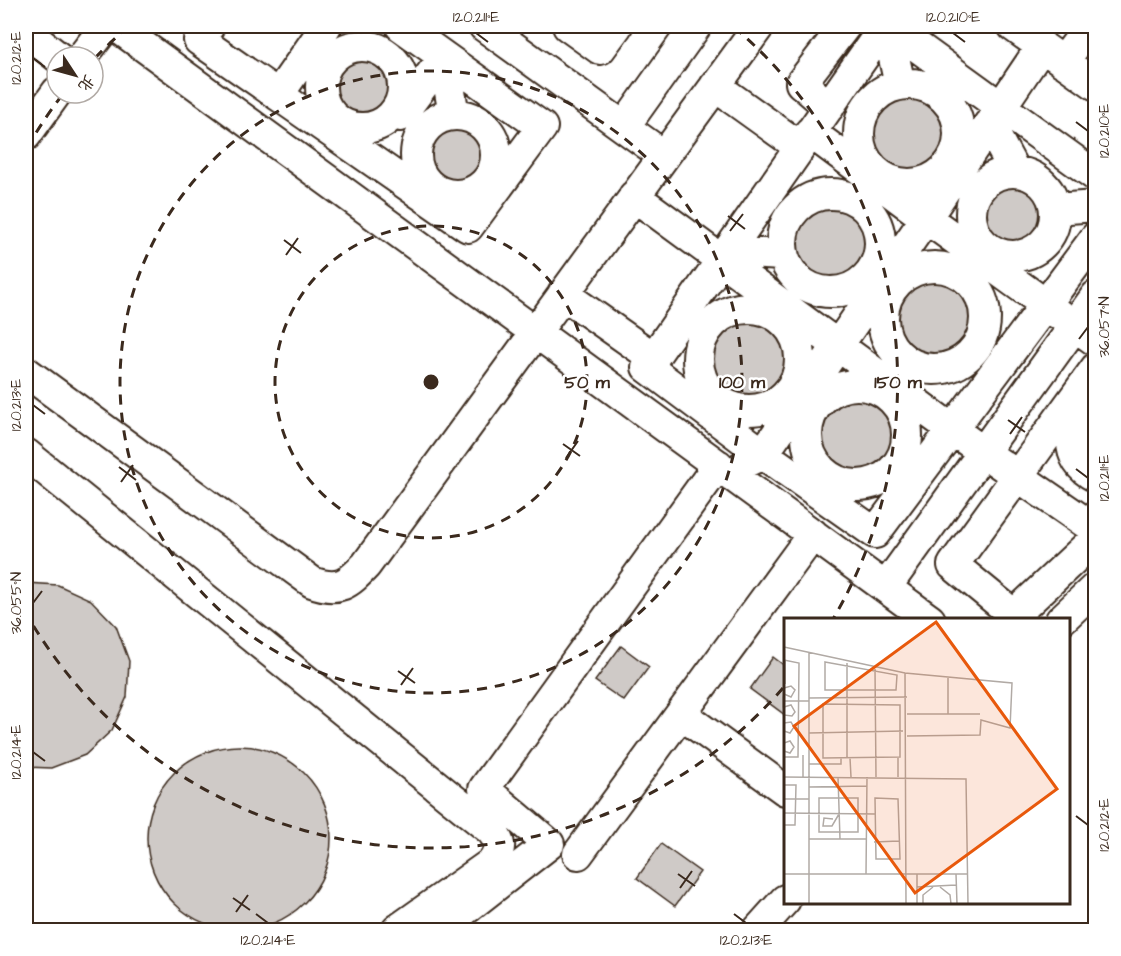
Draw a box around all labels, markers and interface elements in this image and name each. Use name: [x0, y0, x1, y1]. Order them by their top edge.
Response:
text: 120.211°E: [453, 7, 499, 28]
text: 120.210°E: [926, 7, 980, 28]
text: 120.212°E: [6, 31, 27, 85]
north arrow: [45, 45, 105, 105]
text: 北: [73, 70, 100, 96]
text: 120.210°E: [1094, 104, 1115, 158]
text: 36.057°N: [1094, 296, 1115, 358]
text: 50 m: [564, 370, 611, 395]
text: 100 m: [719, 370, 766, 395]
text: 150 m: [874, 370, 923, 395]
centre of rings: [421, 372, 441, 392]
text: 120.213°E: [6, 379, 27, 431]
text: 120.211°E: [1094, 455, 1115, 501]
text: 36.055°N: [6, 572, 27, 634]
inset map: [784, 618, 1070, 905]
text: 120.214°E: [6, 724, 27, 779]
text: 120.212°E: [1094, 798, 1115, 852]
text: 120.214°E: [241, 930, 296, 951]
text: 120.213°E: [720, 930, 772, 951]

